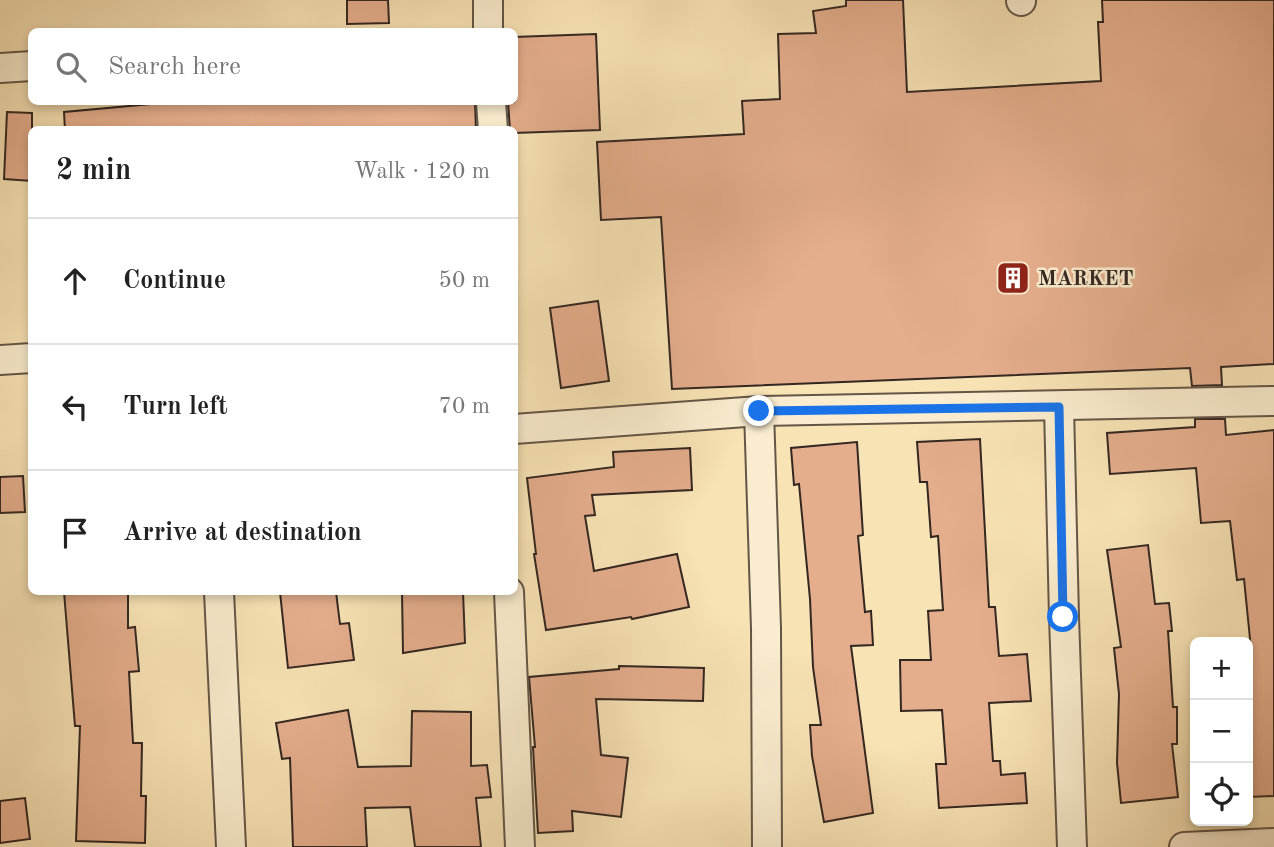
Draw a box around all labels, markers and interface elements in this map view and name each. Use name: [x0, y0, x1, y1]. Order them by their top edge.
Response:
search box: [28, 28, 518, 105]
icon: search: [52, 48, 90, 86]
text: Search here: [108, 54, 241, 80]
text: 2 min: [56, 156, 131, 186]
text: Walk · 120 m: [354, 160, 490, 183]
building icon: MARKET: [994, 259, 1032, 297]
icon: ahead: [56, 262, 94, 300]
text: Continue: [123, 268, 226, 294]
text: 50 m: [439, 269, 490, 292]
place label: MARKET: [1038, 269, 1134, 290]
icon: left: [56, 388, 94, 426]
text: Turn left: [123, 394, 228, 420]
text: 70 m: [439, 395, 490, 418]
route end: [743, 395, 774, 426]
icon: arrive: [56, 514, 94, 552]
text: Arrive at destination: [123, 520, 362, 546]
route start: [1047, 601, 1078, 632]
map controls: [1190, 637, 1253, 826]
button: +: [1190, 637, 1253, 700]
button: −: [1190, 700, 1253, 763]
button: locate: [1190, 763, 1253, 826]

